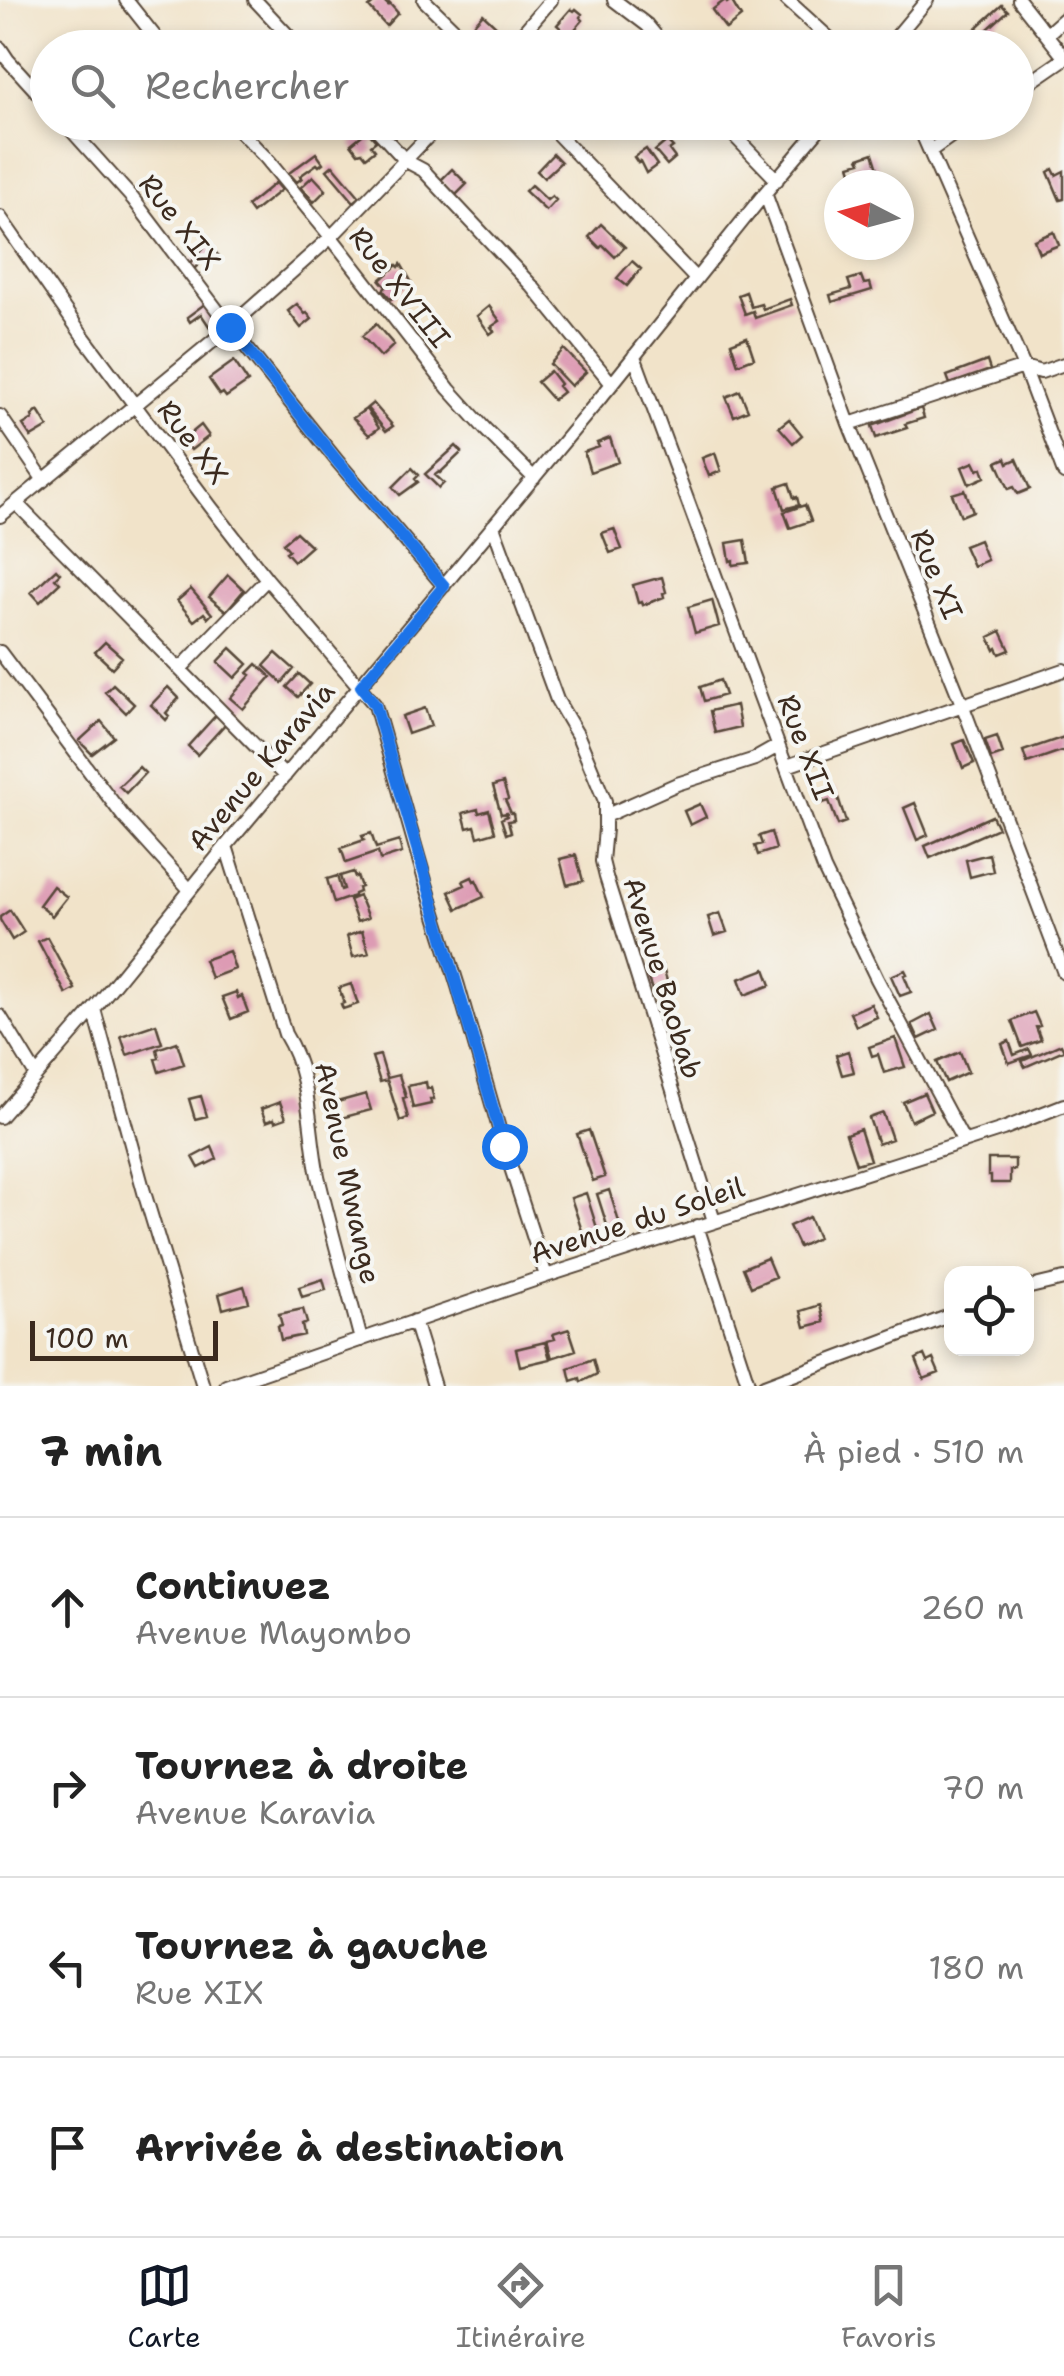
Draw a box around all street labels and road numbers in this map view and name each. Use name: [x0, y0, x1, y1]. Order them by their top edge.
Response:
street label: Rue XIX: [130, 166, 230, 278]
street label: Rue XVIII: [341, 219, 459, 355]
street label: Rue XX: [149, 392, 237, 492]
street label: Rue XI: [902, 523, 972, 625]
street label: Avenue Karavia: [179, 673, 343, 859]
street label: Rue XII: [769, 689, 843, 805]
street label: Avenue Baobab: [614, 873, 712, 1083]
street label: Avenue Mwange: [306, 1059, 390, 1287]
street label: Avenue du Soleil: [525, 1167, 750, 1273]

